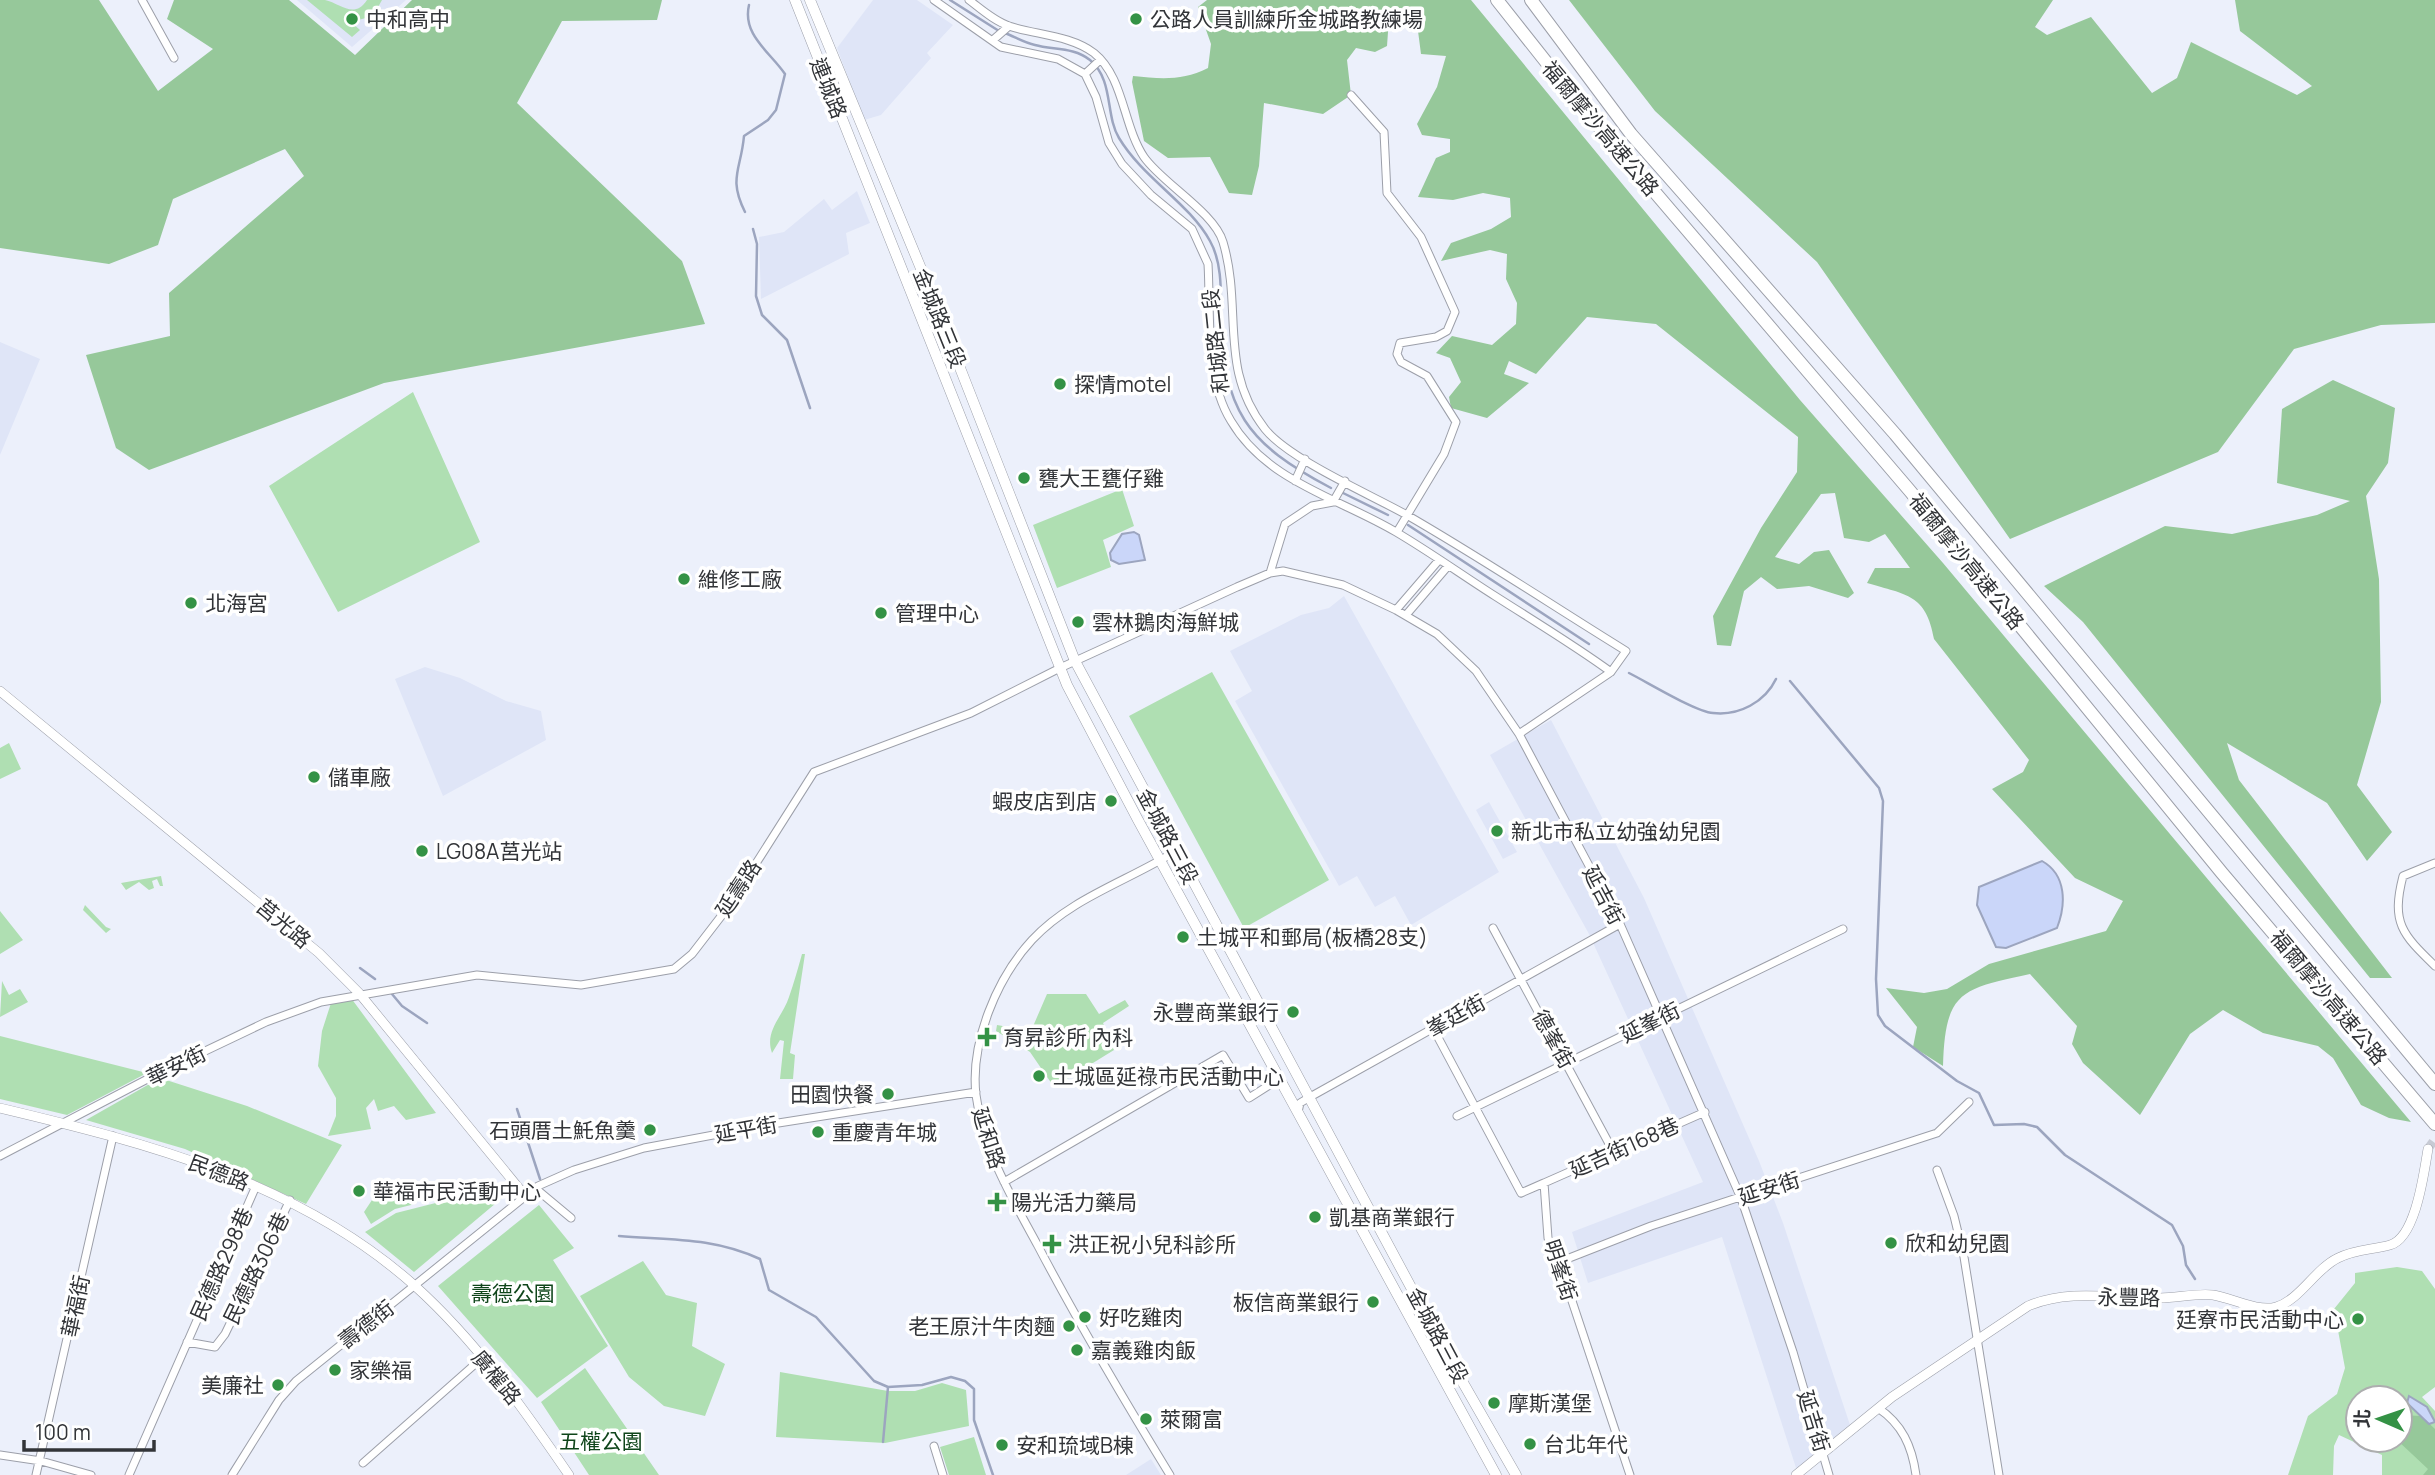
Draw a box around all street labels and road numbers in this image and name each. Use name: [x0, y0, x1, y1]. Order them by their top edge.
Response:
street label: 連城路: [804, 54, 854, 122]
street label: 福爾摩沙高速公路: [1536, 55, 1666, 201]
street label: 金城路三段: [907, 264, 973, 372]
street label: 和城路二段: [1196, 287, 1234, 395]
street label: 福爾摩沙高速公路: [1903, 487, 2031, 635]
street label: 金城路三段: [1131, 783, 1205, 889]
street label: 延壽路: [709, 854, 767, 922]
street label: 延吉街: [1577, 861, 1631, 929]
street label: 莒光路: [251, 892, 317, 954]
street label: 福爾摩沙高速公路: [2264, 924, 2394, 1070]
street label: 峯廷街: [1422, 987, 1490, 1043]
street label: 延峯街: [1616, 996, 1684, 1048]
street label: 德峯街: [1526, 1005, 1582, 1073]
street label: 華安街: [142, 1039, 210, 1091]
street label: 延和路: [966, 1104, 1012, 1172]
street label: 延平街: [713, 1110, 779, 1148]
street label: 延吉街168巷: [1565, 1110, 1683, 1184]
street label: 民德路: [185, 1148, 253, 1196]
street label: 延安街: [1735, 1165, 1803, 1211]
street label: 民德路298巷: [184, 1203, 258, 1325]
street label: 民德路306巷: [217, 1207, 295, 1329]
street label: 明峯街: [1538, 1236, 1584, 1304]
street label: 華福街: [55, 1272, 95, 1340]
street label: 金城路三段: [1401, 1282, 1475, 1388]
street label: 永豐路: [2097, 1282, 2161, 1312]
street label: 壽德街: [333, 1294, 399, 1354]
street label: 廣權路: [466, 1344, 528, 1410]
street label: 延吉街: [1791, 1387, 1837, 1455]

